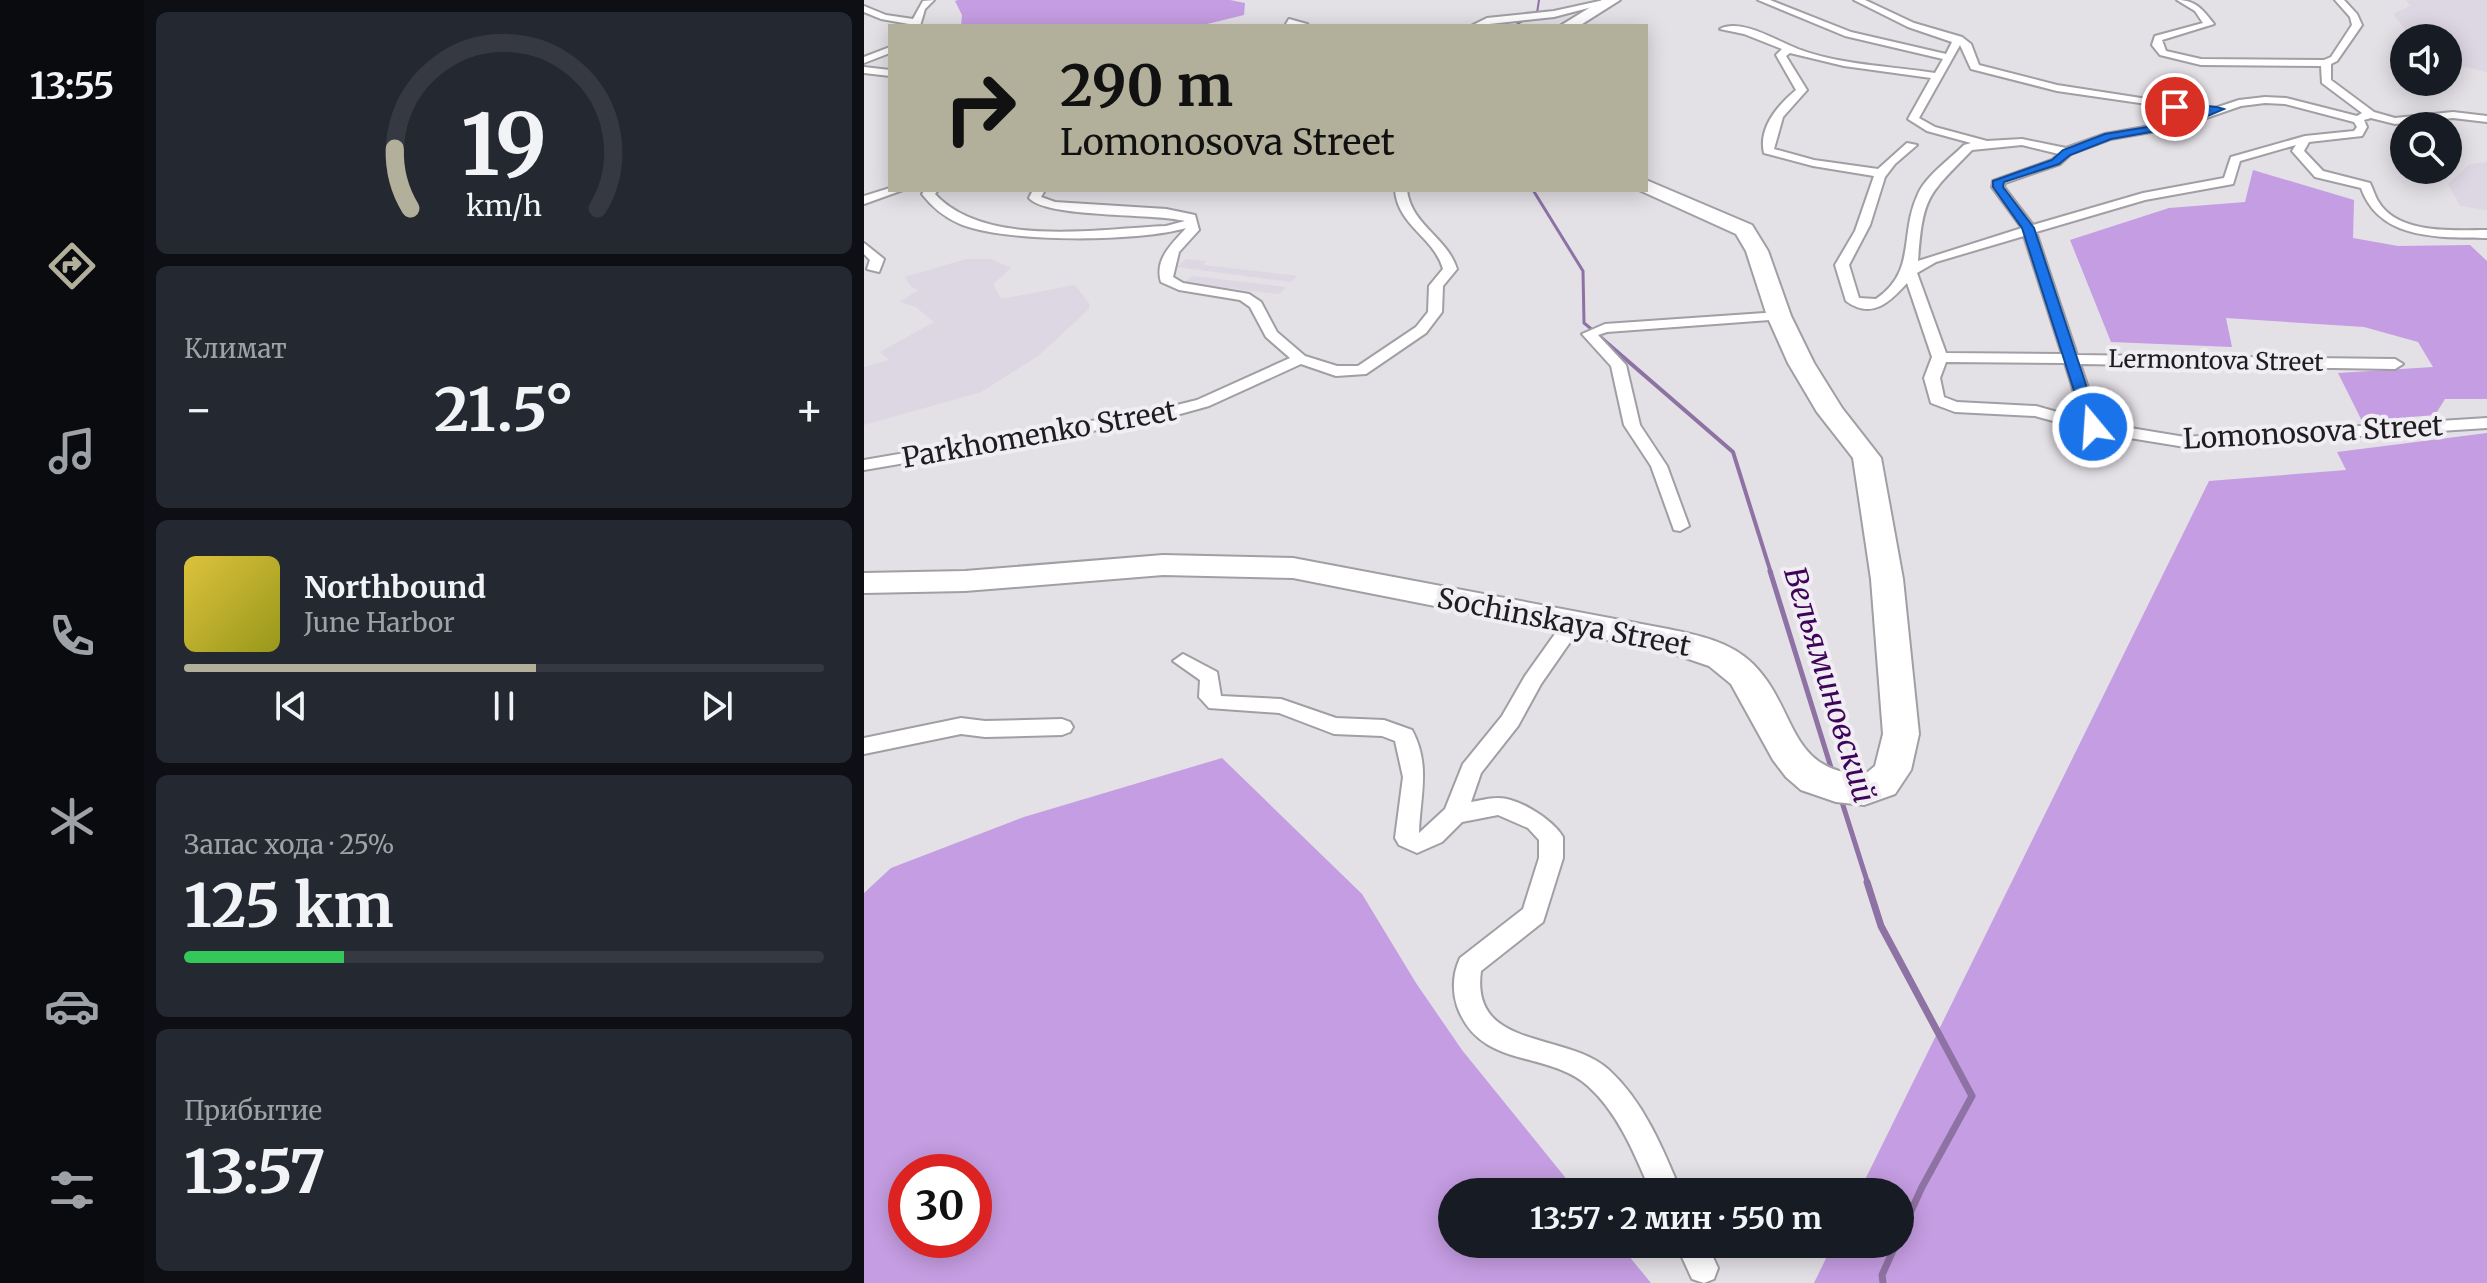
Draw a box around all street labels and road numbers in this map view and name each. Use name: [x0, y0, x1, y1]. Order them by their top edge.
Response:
street label: Lermontova Street: [2108, 343, 2325, 378]
street label: Parkhomenko Street: [899, 392, 1179, 476]
street label: Lomonosova Street: [2182, 407, 2444, 457]
street label: Sochinskaya Street: [1434, 580, 1694, 664]

